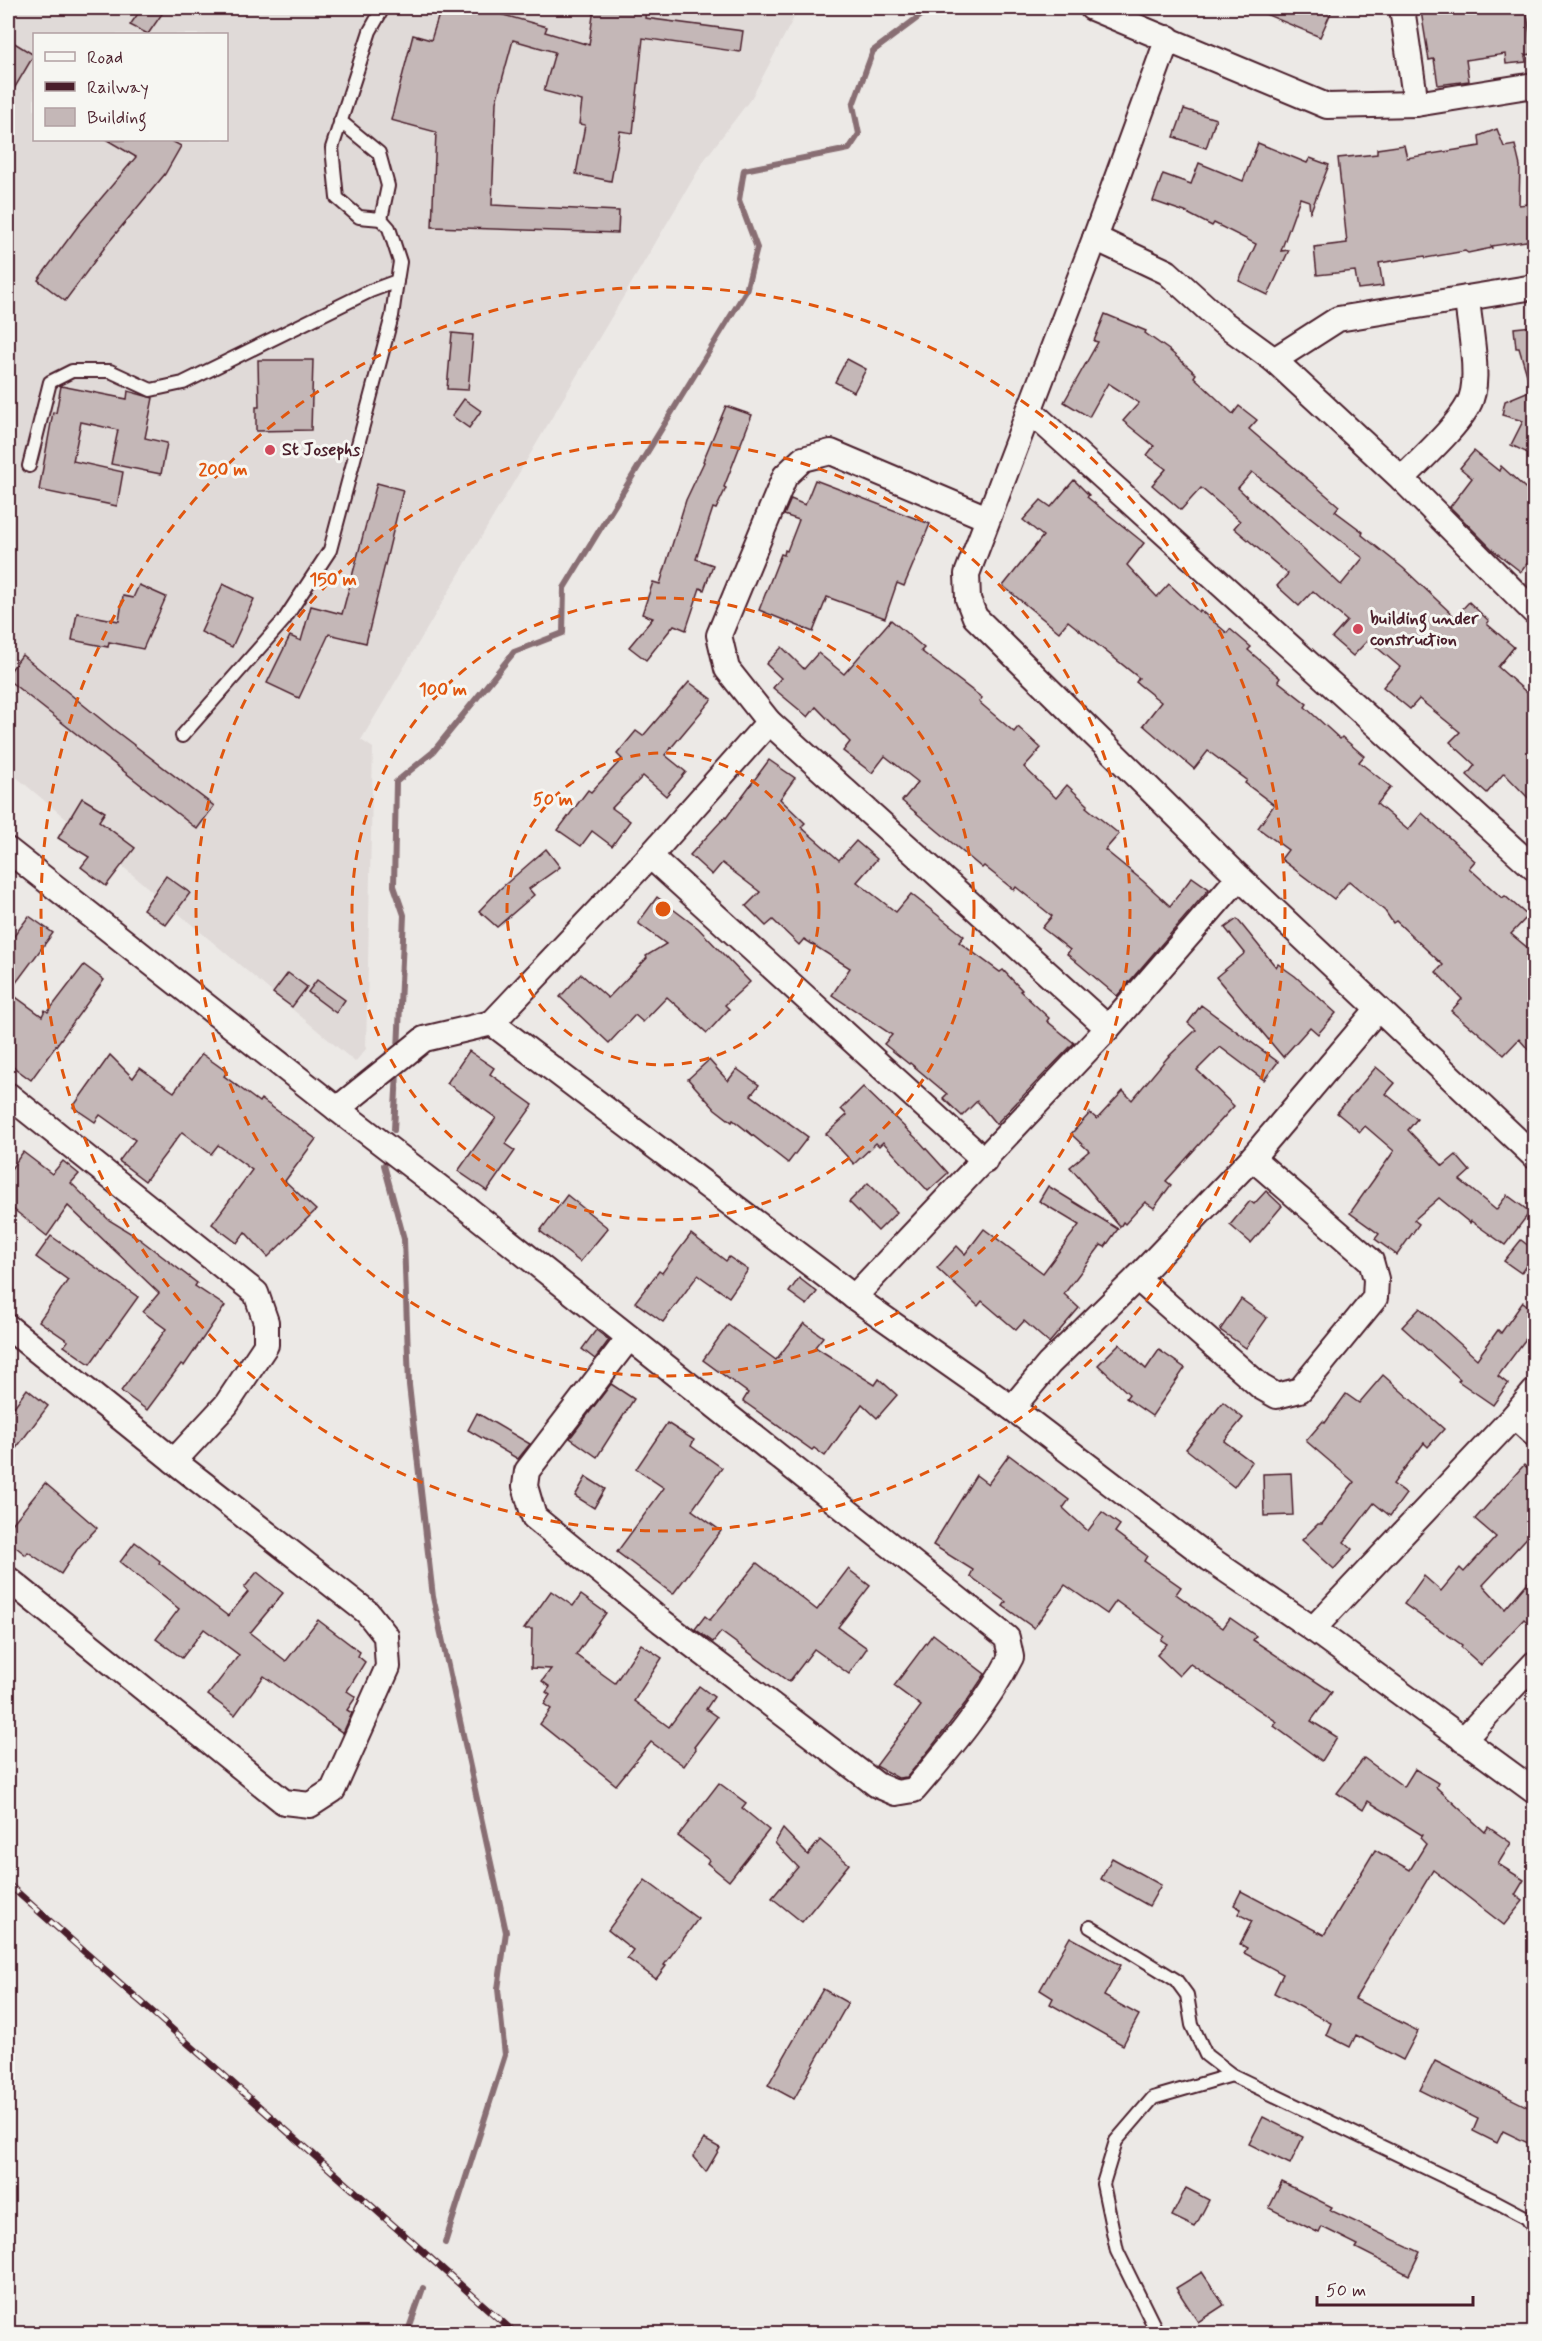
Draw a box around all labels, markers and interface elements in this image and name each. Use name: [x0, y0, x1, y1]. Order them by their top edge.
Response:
legend: [33, 33, 228, 141]
text: Road: [87, 46, 123, 70]
text: Railway: [87, 76, 149, 100]
text: Building: [87, 106, 147, 132]
place label: St Josephs: [282, 438, 360, 462]
marker: St Josephs: [263, 443, 277, 457]
text: 200 m: [198, 458, 248, 482]
text: 150 m: [309, 568, 357, 592]
place label: building under construction: [1370, 607, 1479, 652]
marker: building under construction: [1351, 622, 1365, 636]
text: 100 m: [419, 678, 467, 702]
text: 50 m: [533, 788, 573, 812]
centre of rings: [653, 899, 673, 919]
scale bar: [1317, 2269, 1473, 2307]
text: 50 m: [1326, 2279, 1366, 2303]

